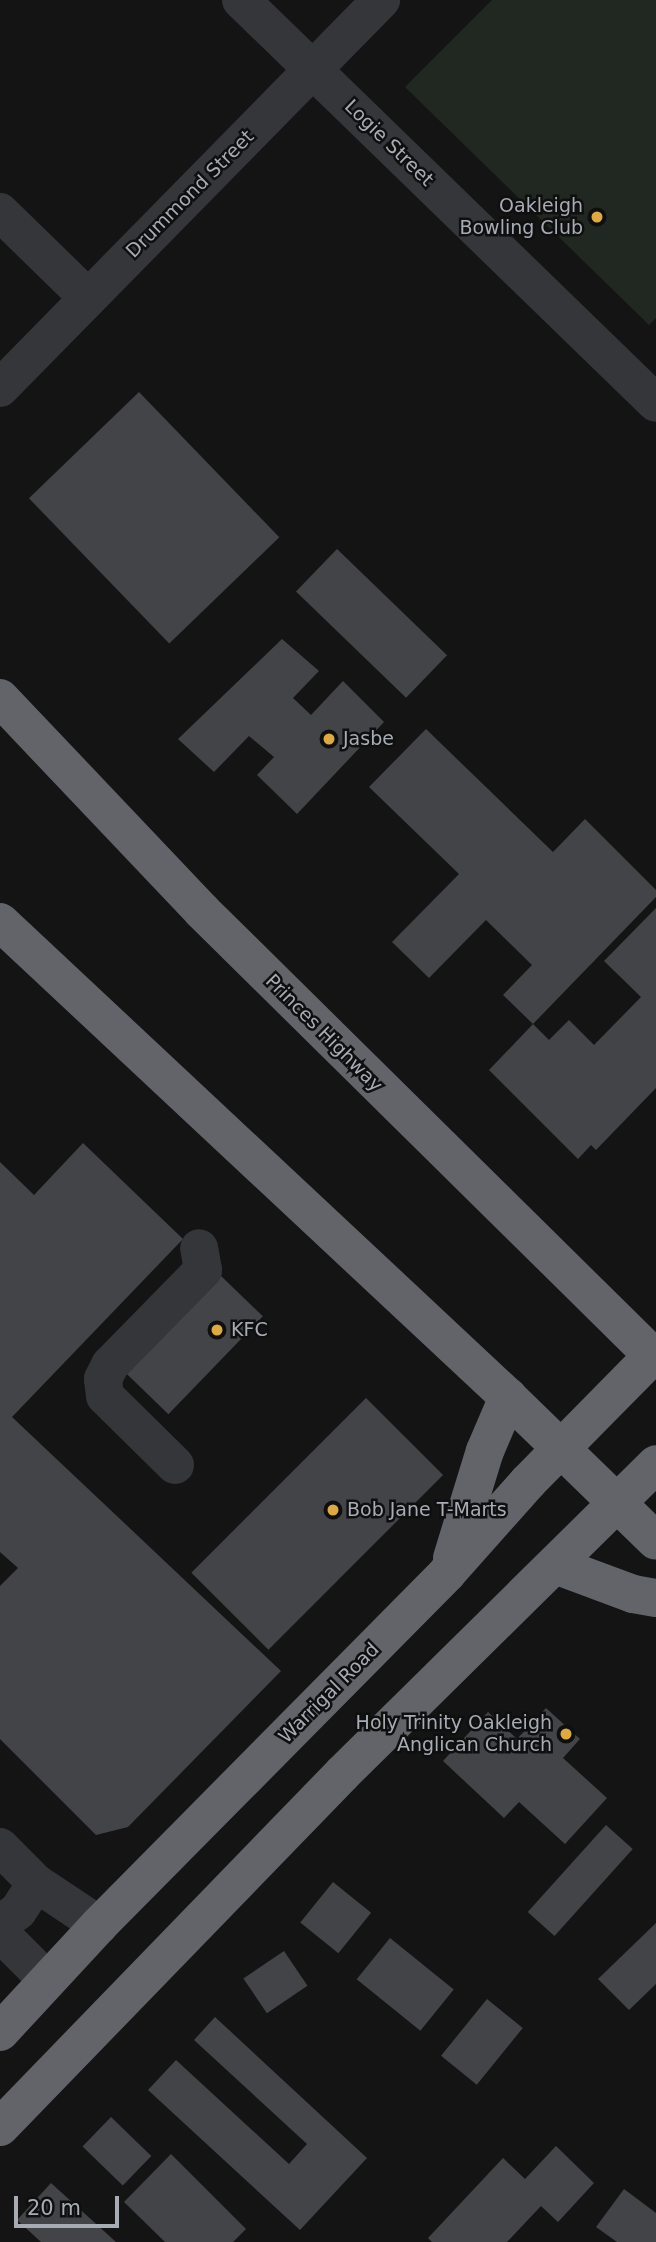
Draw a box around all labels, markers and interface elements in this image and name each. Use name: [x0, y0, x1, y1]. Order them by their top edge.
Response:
street label: Logie Street: [340, 95, 438, 191]
street label: Drummond Street: [121, 125, 259, 263]
place label: Oakleigh Bowling Club: [459, 195, 583, 239]
marker: Oakleigh Bowling Club: [589, 209, 605, 225]
place label: Jasbe: [343, 728, 394, 750]
marker: Jasbe: [321, 731, 337, 747]
street label: Princes Highway: [261, 970, 387, 1096]
place label: KFC: [231, 1319, 268, 1341]
marker: KFC: [209, 1322, 225, 1338]
place label: Bob Jane T-Marts: [347, 1499, 507, 1521]
marker: Bob Jane T-Marts: [325, 1502, 341, 1518]
street label: Warrigal Road: [274, 1638, 384, 1748]
place label: Holy Trinity Oakleigh Anglican Church: [356, 1712, 552, 1756]
marker: Holy Trinity Oakleigh Anglican Church: [558, 1726, 574, 1742]
scale bar: [18, 2182, 122, 2226]
text: 20 m: [27, 2196, 81, 2220]

